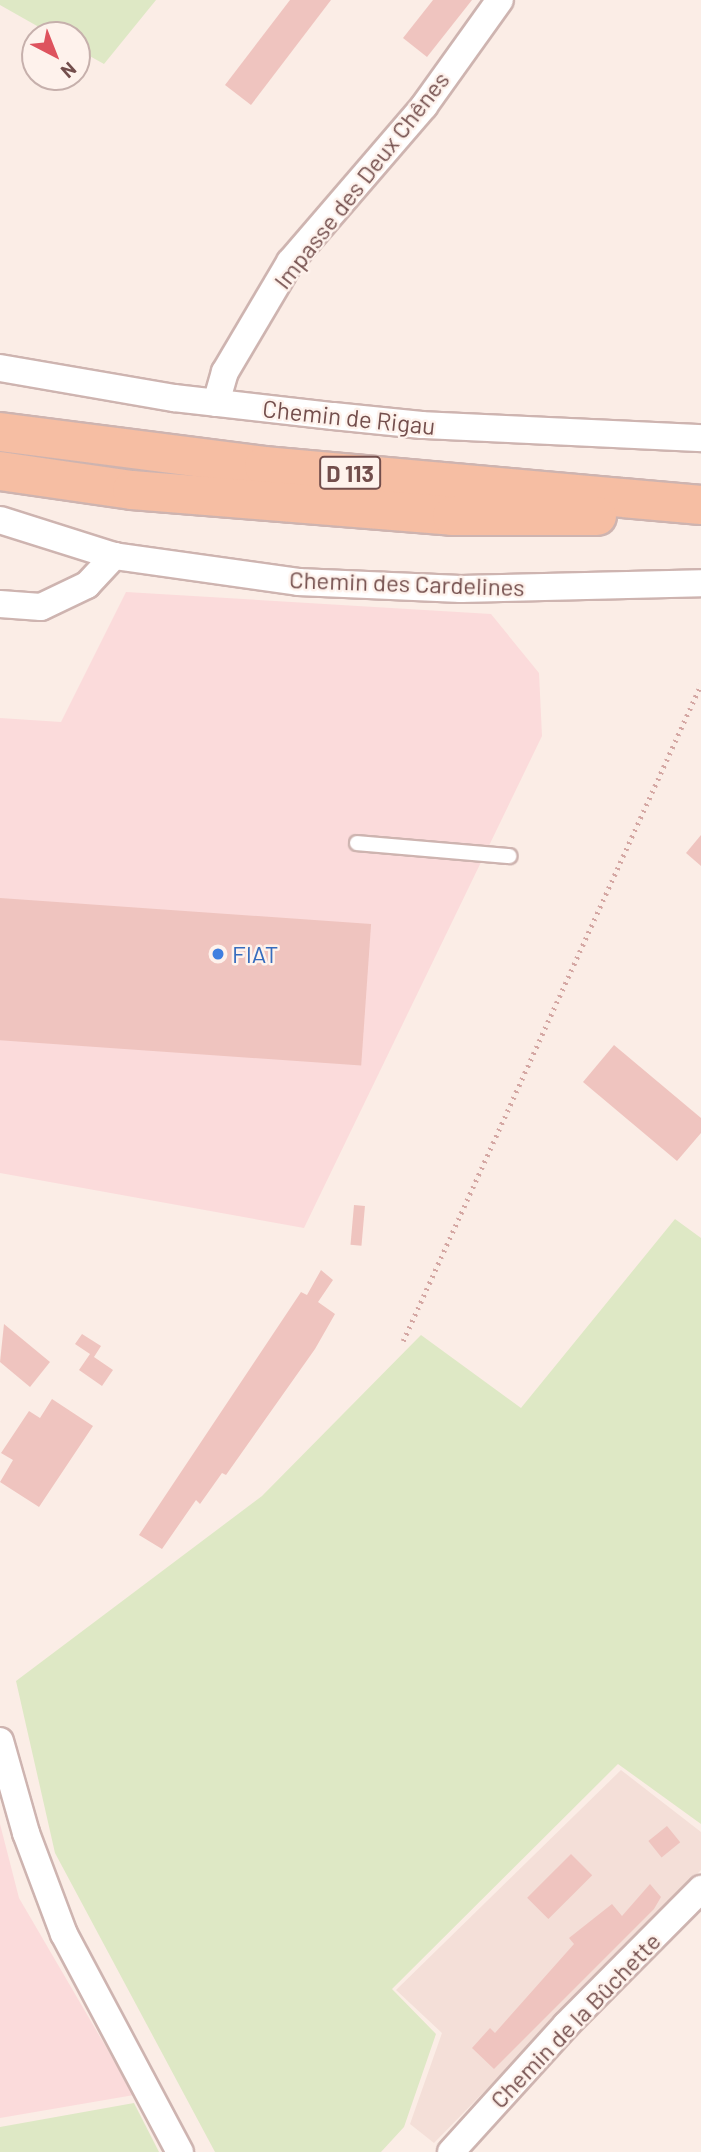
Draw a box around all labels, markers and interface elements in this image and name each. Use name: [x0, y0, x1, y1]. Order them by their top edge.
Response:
north arrow: [21, 21, 91, 91]
text: N: [57, 58, 81, 83]
street label: Impasse des Deux Chênes: [267, 66, 455, 294]
street label: Chemin de Rigau: [261, 394, 437, 440]
road number: D 113: [318, 453, 382, 492]
street label: Chemin des Cardelines: [289, 564, 525, 602]
place label: FIAT: [232, 940, 279, 968]
marker: FIAT: [210, 946, 226, 962]
street label: Chemin de la Bûchette: [484, 1926, 666, 2114]

